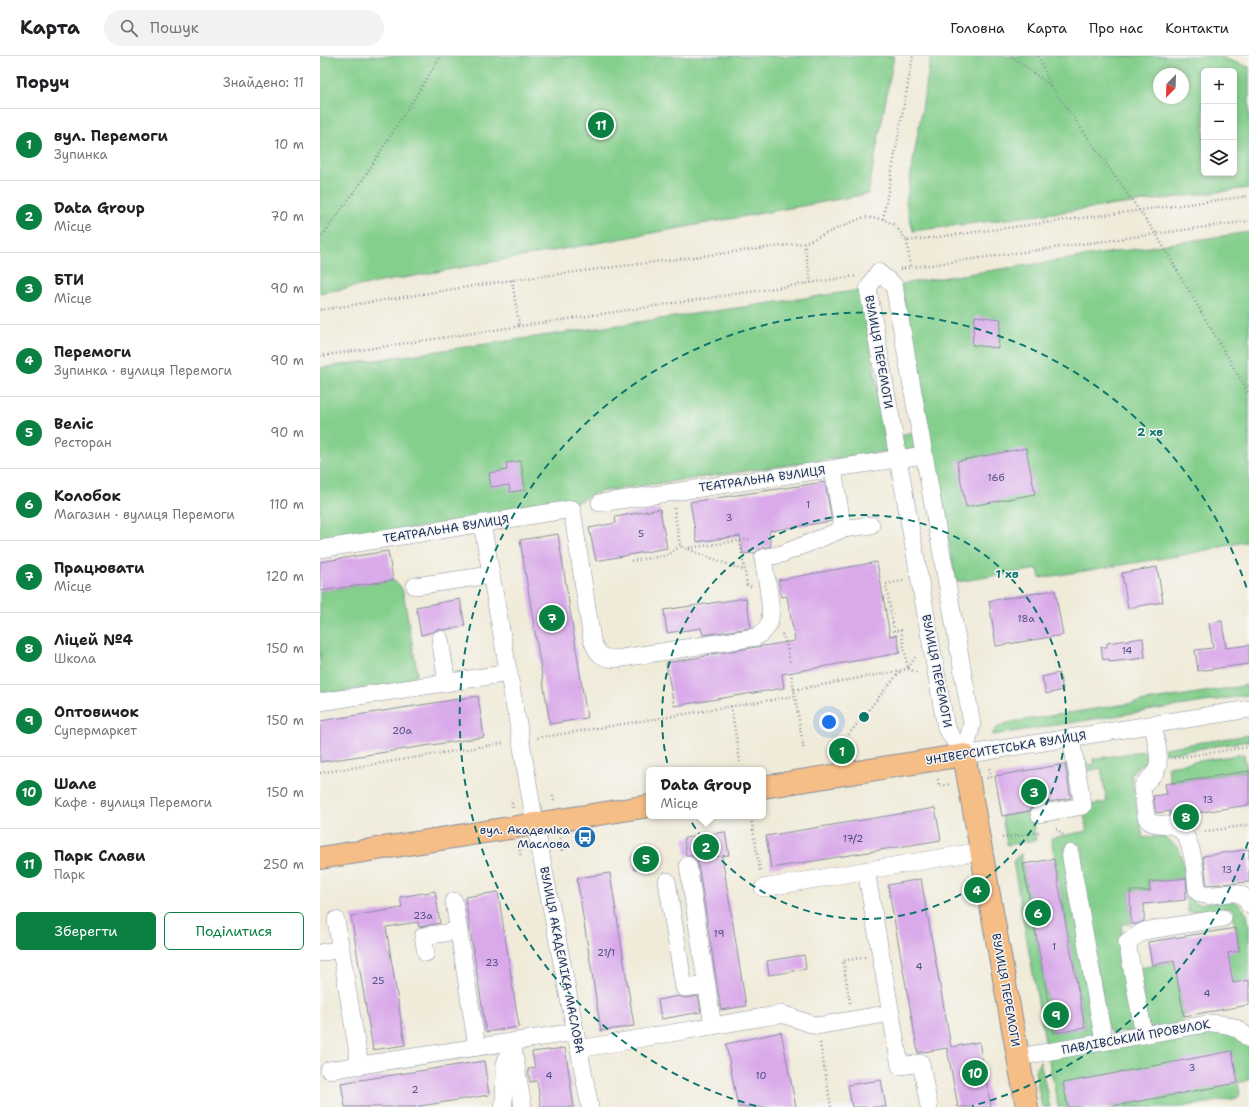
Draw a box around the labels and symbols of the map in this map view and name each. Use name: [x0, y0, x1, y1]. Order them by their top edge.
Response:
north arrow: [1153, 68, 1189, 104]
pin: 11: [588, 110, 614, 140]
street label: ВУЛИЦЯ ПЕРЕМОГИ: [861, 294, 897, 410]
text: 2 хв: [1137, 424, 1163, 440]
street label: ТЕАТРАЛЬНА ВУЛИЦЯ: [698, 462, 826, 496]
house number: 16б: [988, 471, 1004, 484]
house number: 1: [806, 498, 810, 511]
street label: ТЕАТРАЛЬНА ВУЛИЦЯ: [382, 511, 510, 547]
house number: 3: [726, 511, 733, 524]
house number: 5: [638, 527, 644, 540]
text: 1 хв: [995, 566, 1019, 582]
pin: 7: [539, 603, 565, 633]
house number: 18а: [1017, 612, 1035, 625]
street label: ВУЛИЦЯ ПЕРЕМОГИ: [918, 613, 956, 729]
house number: 14: [1122, 644, 1132, 657]
centre of rings: [857, 710, 871, 724]
your location: [819, 712, 839, 732]
house number: 20а: [392, 724, 413, 737]
street label: УНІВЕРСИТЕТСЬКА ВУЛИЦЯ: [925, 727, 1087, 769]
pin: 1: [829, 736, 855, 766]
pin: 3: [1021, 777, 1047, 807]
house number: 13: [1203, 793, 1213, 806]
pin: 8: [1173, 802, 1199, 832]
place label: вул. Академіка Маслова: [480, 822, 571, 852]
bus stop icon: вул. Академіка Маслова: [572, 824, 598, 850]
pin: 2: [693, 832, 719, 862]
house number: 17/2: [843, 832, 863, 845]
pin: 5: [633, 844, 659, 874]
house number: 13: [1222, 863, 1232, 876]
street label: ВУЛИЦЯ АКАДЕМІКА МАСЛОВА: [536, 865, 588, 1055]
pin: 4: [964, 875, 990, 905]
pin: 6: [1025, 898, 1051, 928]
house number: 23а: [413, 909, 434, 922]
house number: 19: [714, 927, 724, 940]
street label: ВУЛИЦЯ ПЕРЕМОГИ: [988, 932, 1024, 1048]
house number: 1: [1052, 940, 1056, 953]
house number: 21/1: [597, 946, 615, 959]
house number: 23: [485, 956, 499, 969]
house number: 4: [916, 960, 923, 973]
house number: 25: [372, 974, 384, 987]
house number: 4: [1204, 987, 1211, 1000]
pin: 9: [1043, 1000, 1069, 1030]
street label: ПАВЛІВСЬКИЙ ПРОВУЛОК: [1060, 1016, 1212, 1058]
pin: 10: [962, 1058, 988, 1088]
house number: 3: [1189, 1061, 1196, 1074]
house number: 4: [546, 1069, 553, 1082]
house number: 10: [756, 1069, 766, 1082]
house number: 2: [412, 1083, 419, 1096]

